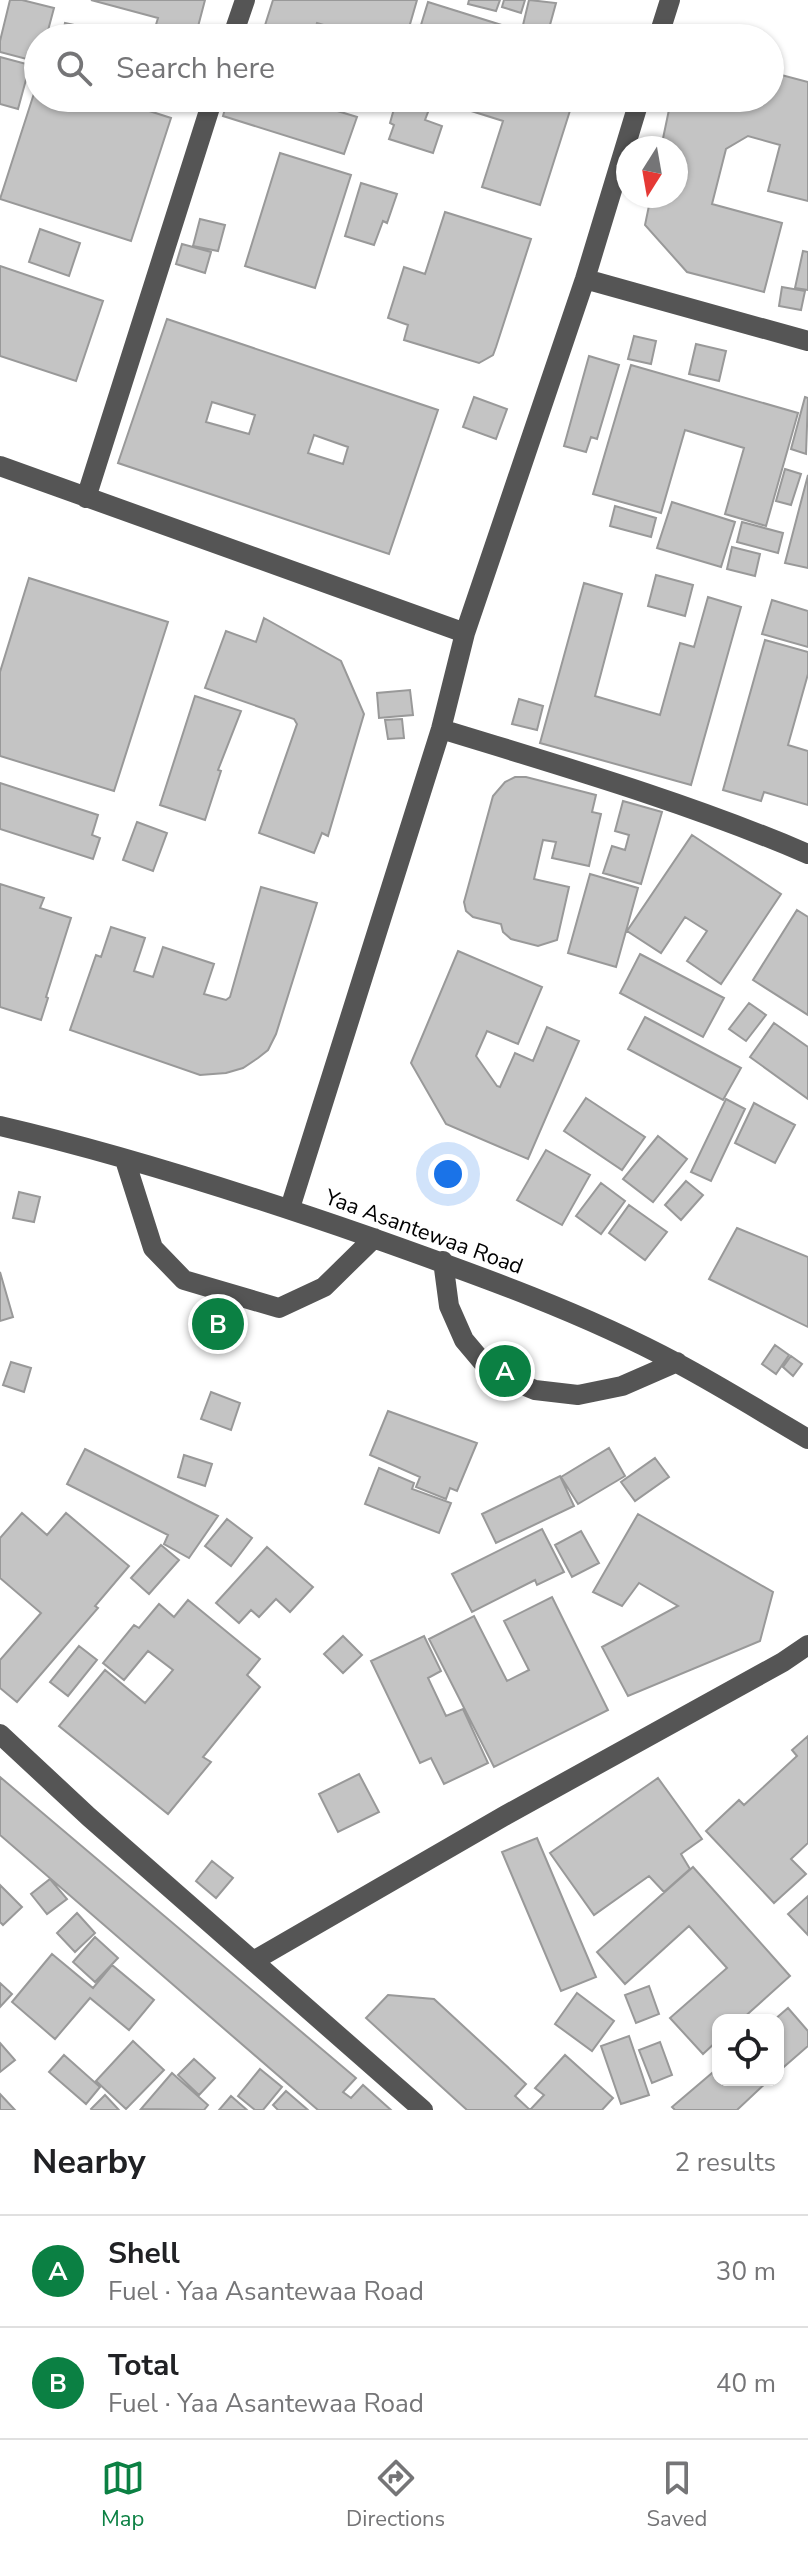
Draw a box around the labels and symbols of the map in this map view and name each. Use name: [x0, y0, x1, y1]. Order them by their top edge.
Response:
north arrow: [616, 136, 688, 208]
your location: [428, 1154, 468, 1194]
street label: Yaa Asantewaa Road: [320, 1182, 527, 1282]
pin: B: [192, 1294, 244, 1354]
pin: A: [479, 1341, 531, 1401]

